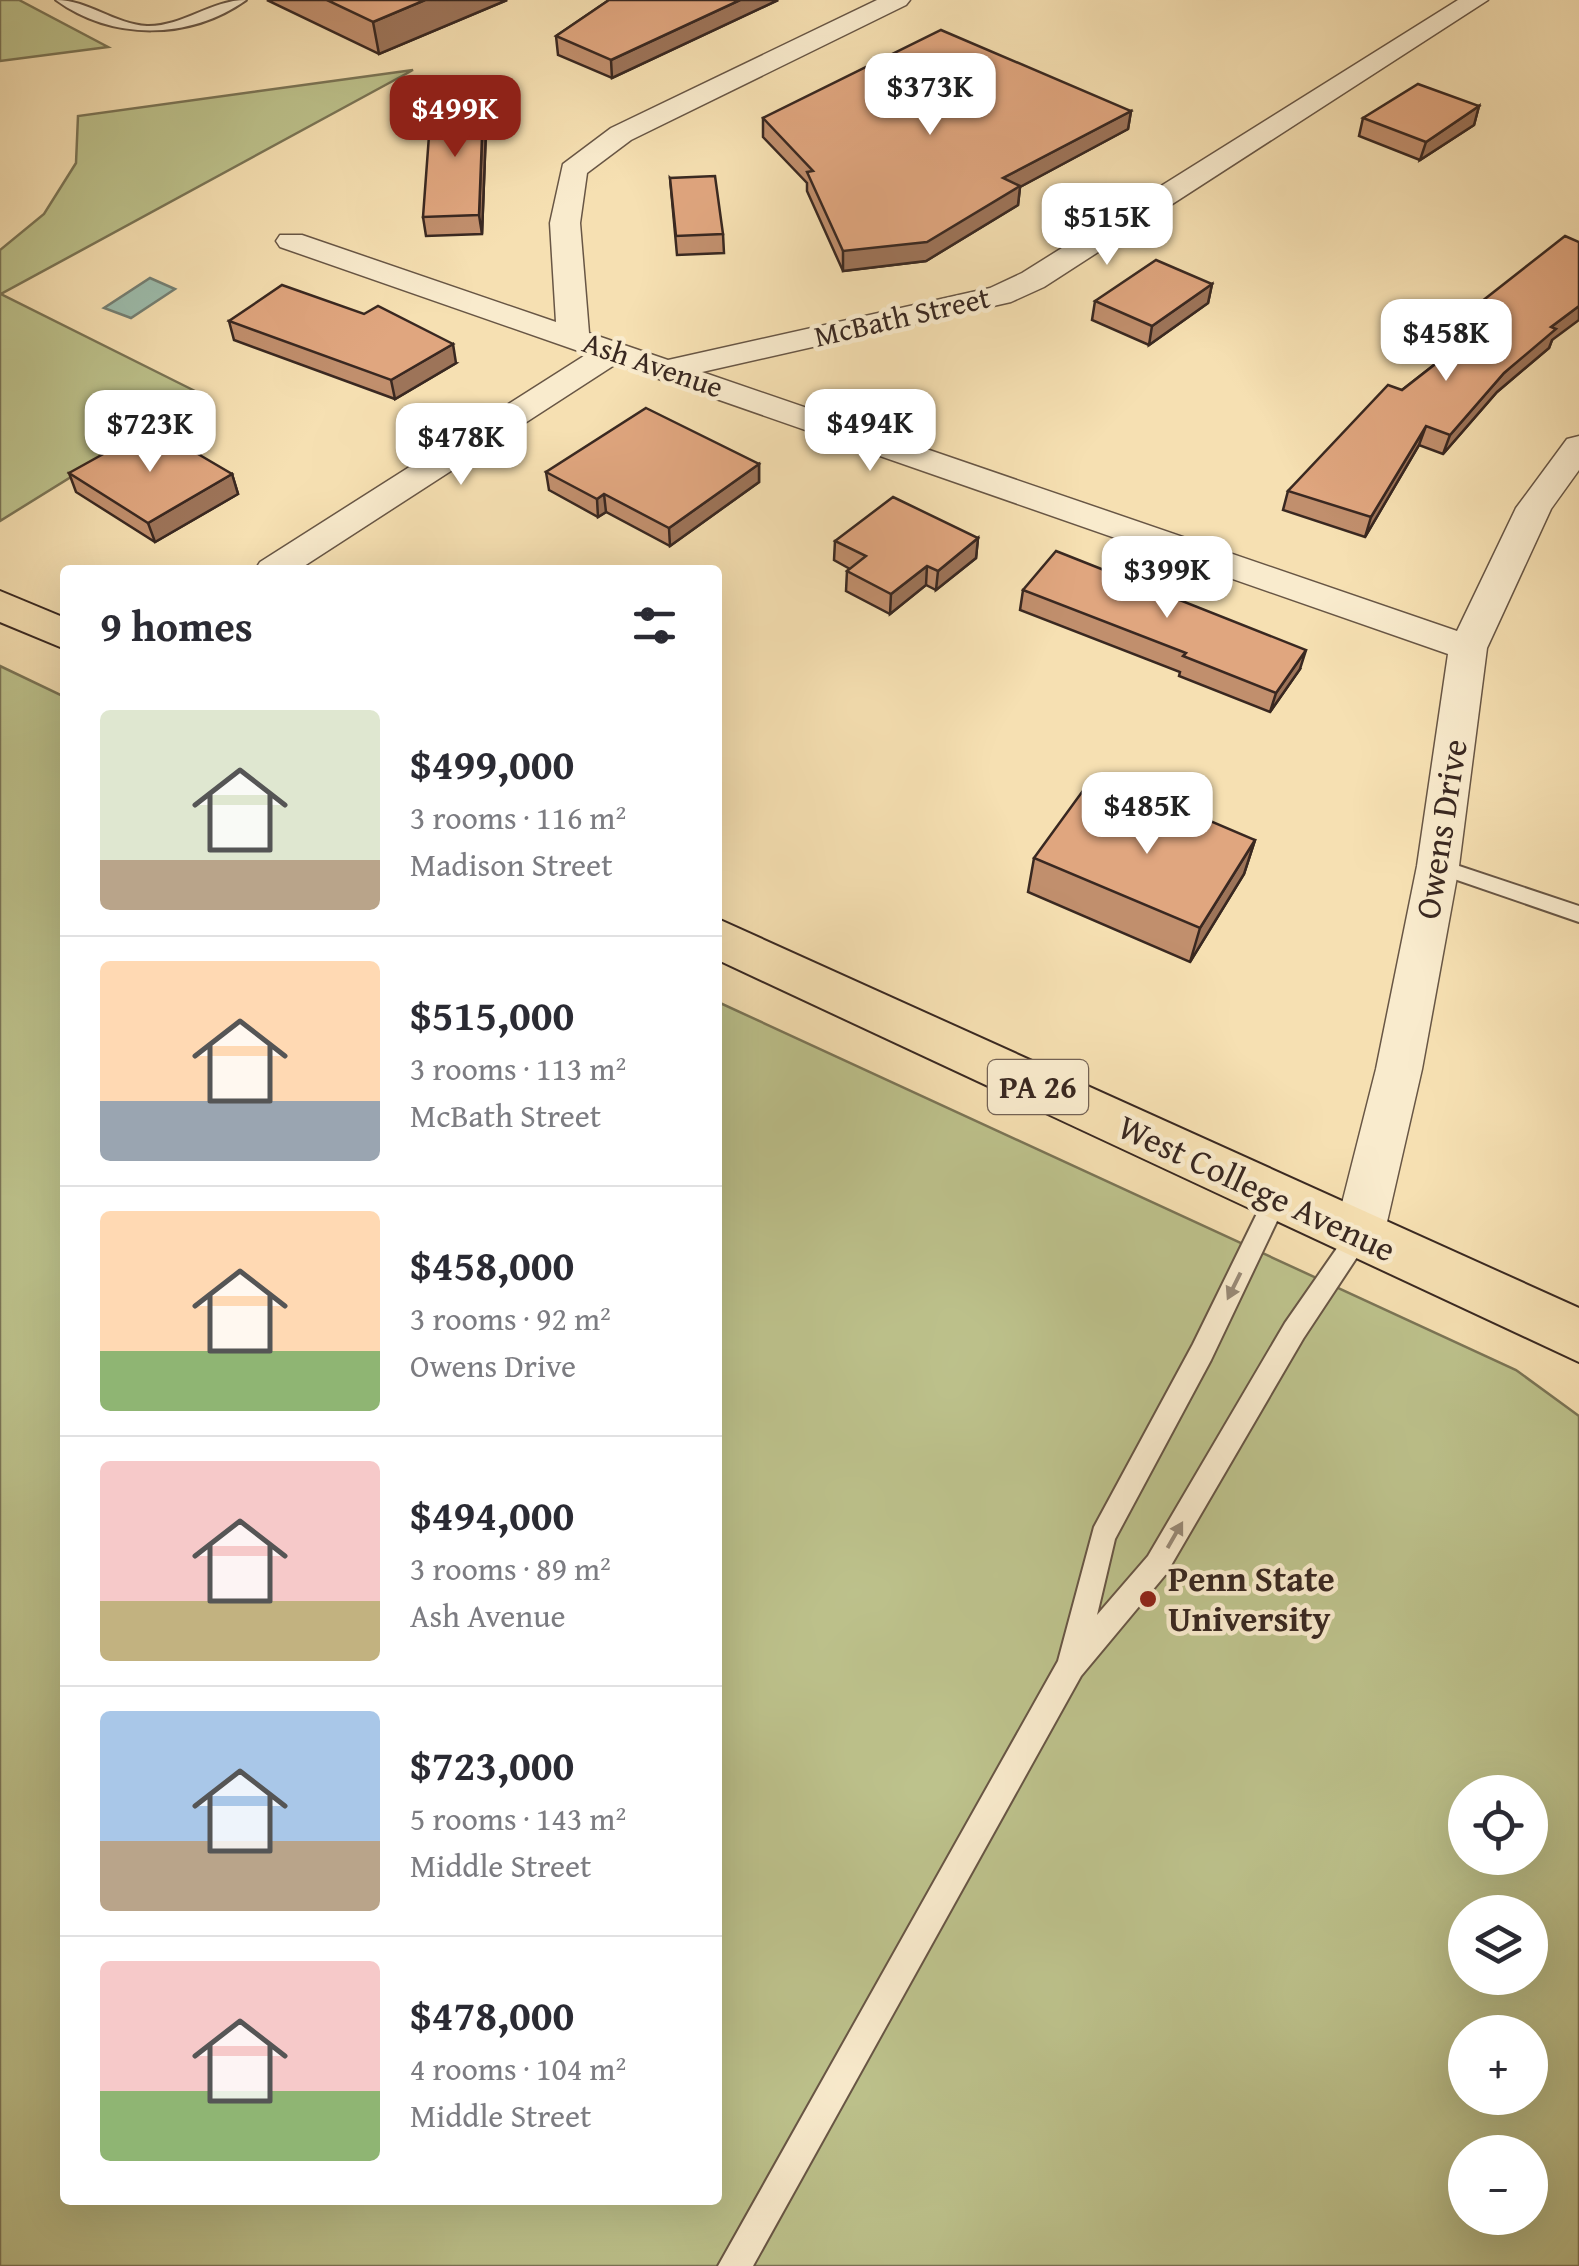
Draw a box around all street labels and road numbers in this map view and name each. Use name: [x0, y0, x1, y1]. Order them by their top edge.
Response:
street label: McBath Street: [810, 274, 994, 358]
street label: Ash Avenue: [577, 320, 729, 409]
street label: Owens Drive: [1401, 735, 1480, 923]
road number: PA 26: [988, 1060, 1088, 1114]
street label: West College Avenue: [1110, 1101, 1404, 1274]

